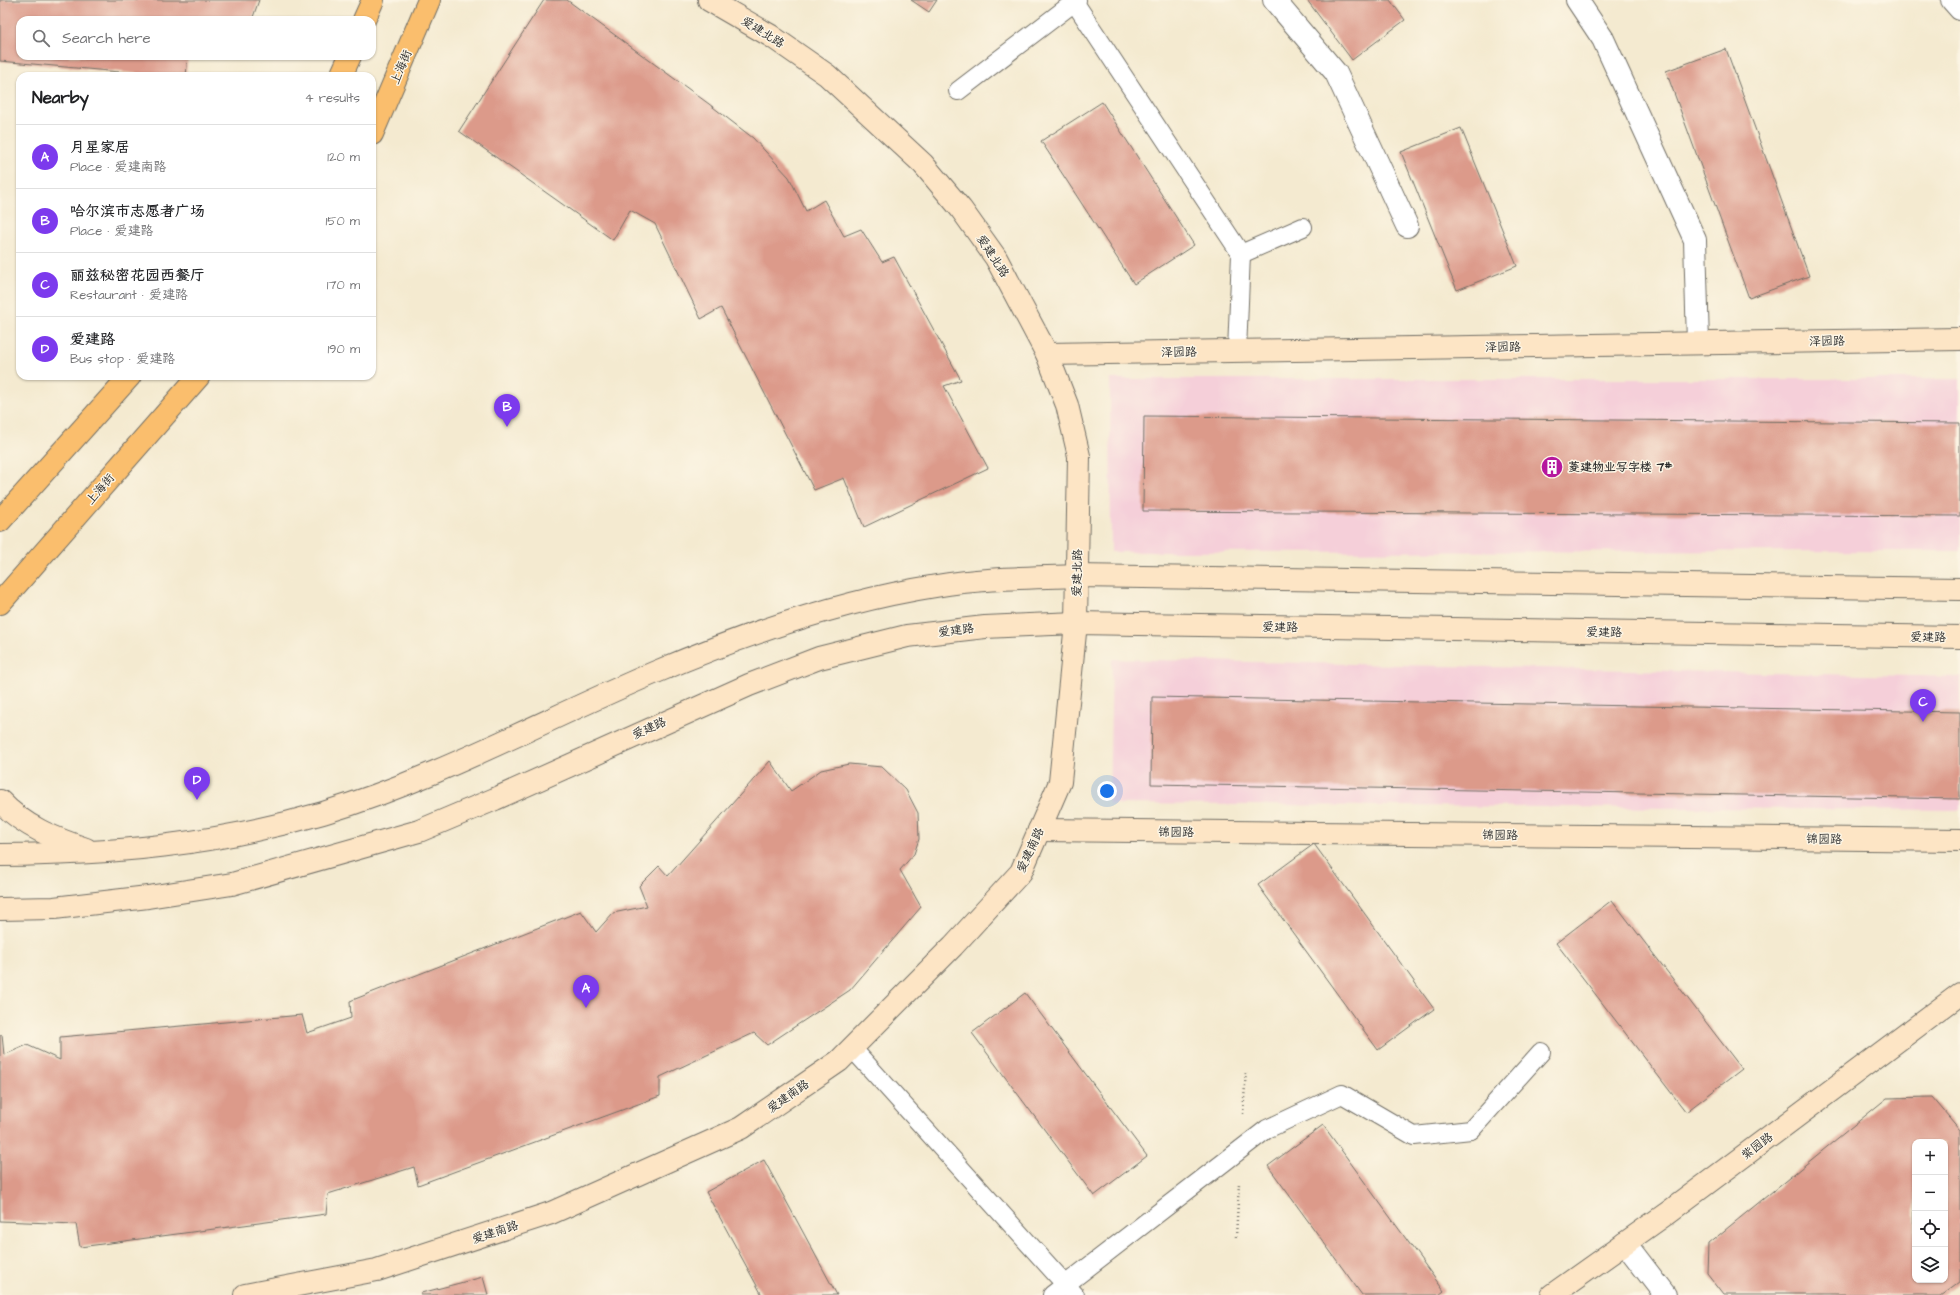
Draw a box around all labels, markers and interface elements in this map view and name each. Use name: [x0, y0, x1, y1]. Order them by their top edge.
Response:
street label: 爱建北路: [738, 12, 788, 52]
search box: [16, 16, 376, 60]
icon: search: [30, 27, 52, 49]
text: Search here: [62, 28, 151, 49]
street label: 上海街: [387, 47, 416, 87]
text: Nearby: [32, 86, 89, 110]
text: 4 results: [305, 89, 360, 107]
text: 月星家居: [70, 137, 130, 158]
text: A: [41, 148, 49, 166]
text: 120 m: [327, 148, 360, 166]
text: Place · 爱建南路: [70, 158, 166, 176]
text: 哈尔滨市志愿者广场: [70, 201, 205, 222]
text: B: [40, 212, 50, 230]
text: 150 m: [326, 212, 360, 230]
text: Place · 爱建路: [70, 222, 153, 240]
street label: 爱建北路: [972, 232, 1013, 281]
text: 丽兹秘密花园西餐厅: [70, 265, 205, 286]
text: C: [40, 276, 50, 294]
text: 170 m: [327, 276, 360, 294]
text: Restaurant · 爱建路: [70, 286, 188, 304]
text: 爱建路: [70, 329, 115, 350]
street label: 泽园路: [1809, 333, 1845, 350]
street label: 泽园路: [1485, 339, 1521, 356]
text: D: [41, 340, 49, 358]
text: 190 m: [327, 340, 360, 358]
street label: 泽园路: [1161, 344, 1197, 361]
text: Bus stop · 爱建路: [70, 350, 175, 368]
pin: B: [494, 394, 520, 427]
building icon: 菱建物业写字楼 7#: [1539, 454, 1565, 480]
place label: 菱建物业写字楼 7#: [1568, 459, 1673, 476]
street label: 上海街: [82, 470, 119, 508]
street label: 爱建北路: [1069, 549, 1086, 597]
street label: 爱建路: [1262, 619, 1298, 636]
street label: 爱建路: [937, 620, 975, 641]
street label: 爱建路: [1586, 624, 1622, 641]
street label: 爱建路: [1910, 629, 1946, 646]
pin: C: [1910, 689, 1936, 722]
street label: 爱建路: [629, 713, 669, 744]
pin: D: [184, 767, 210, 800]
your location: [1097, 781, 1117, 801]
street label: 锦园路: [1158, 824, 1194, 841]
street label: 爱建南路: [1013, 825, 1048, 876]
street label: 锦园路: [1482, 827, 1518, 844]
street label: 锦园路: [1806, 831, 1842, 848]
pin: A: [573, 975, 599, 1008]
street label: 爱建南路: [764, 1076, 813, 1117]
street label: 紫园路: [1738, 1129, 1777, 1164]
map controls: [1912, 1139, 1948, 1283]
button: +: [1912, 1139, 1948, 1175]
button: −: [1912, 1175, 1948, 1211]
button: locate: [1912, 1211, 1948, 1247]
street label: 爱建南路: [470, 1217, 521, 1248]
button: layers: [1912, 1247, 1948, 1283]

